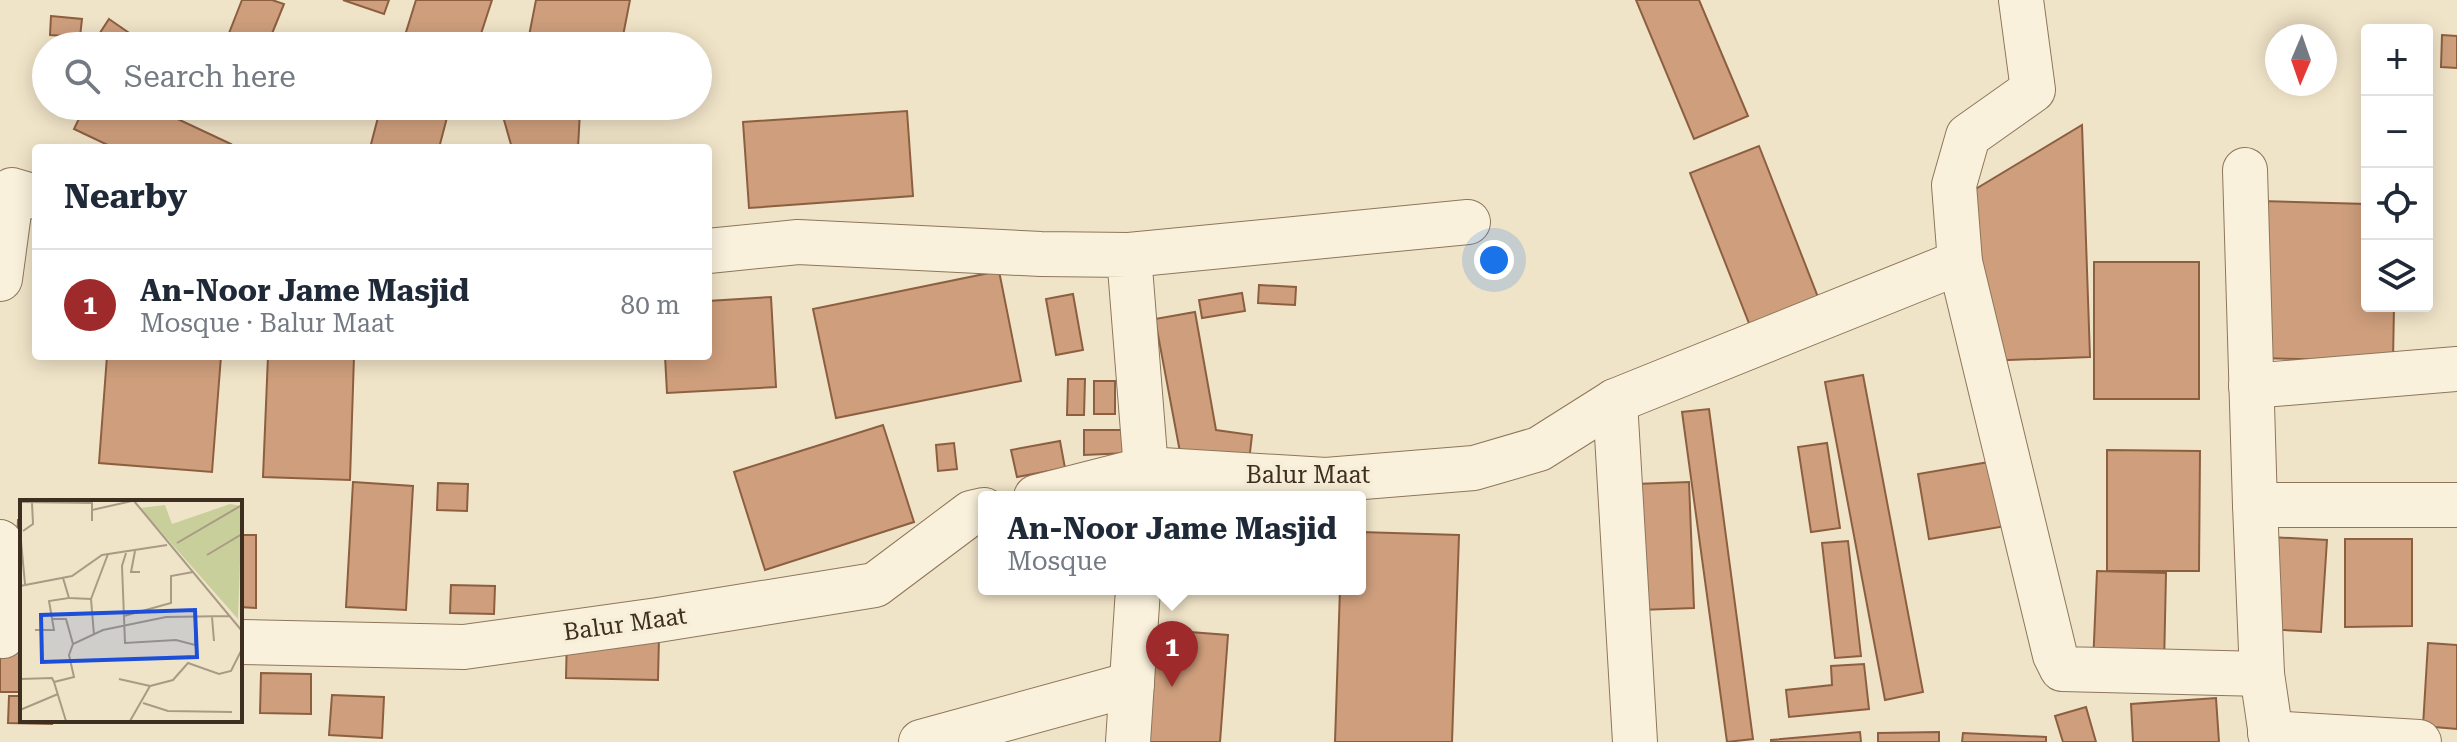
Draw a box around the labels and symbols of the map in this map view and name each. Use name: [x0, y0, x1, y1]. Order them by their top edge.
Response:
north arrow: [2265, 24, 2337, 96]
your location: [1474, 240, 1514, 280]
street label: Balur Maat: [1246, 461, 1370, 489]
inset map: [20, 500, 242, 722]
street label: Balur Maat: [561, 601, 689, 647]
pin: 1: [1146, 621, 1198, 687]

